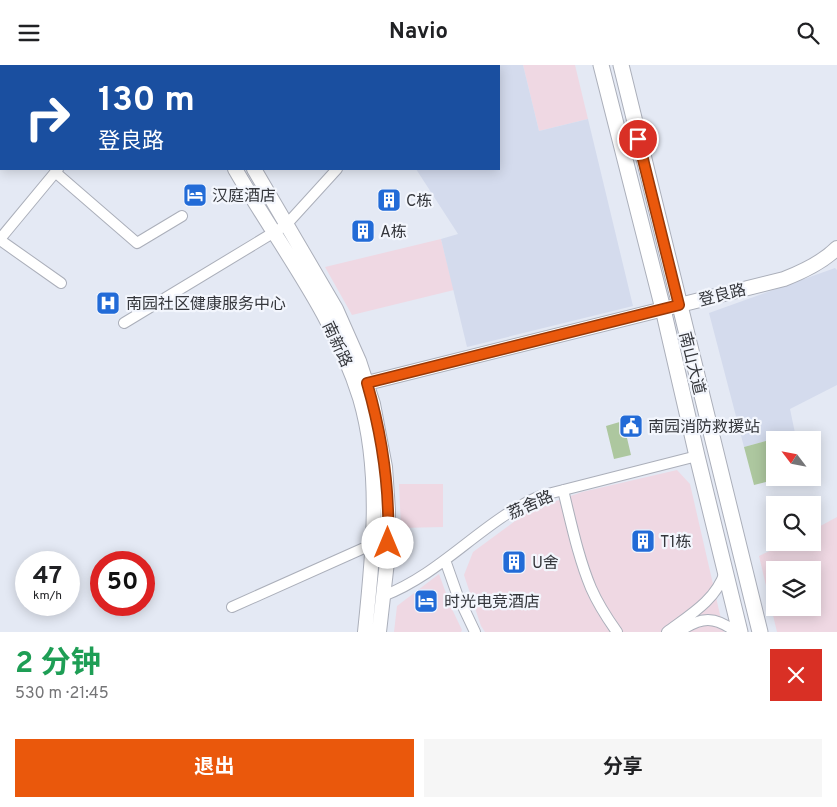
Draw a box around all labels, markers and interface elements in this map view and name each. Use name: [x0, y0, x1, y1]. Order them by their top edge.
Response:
icon: menu: [15, 19, 43, 47]
text: Navio: [389, 19, 448, 46]
icon: search: [794, 19, 822, 47]
text: 130 m: [98, 79, 195, 123]
icon: right: [15, 85, 80, 150]
pin: [617, 118, 659, 160]
icon: arrive: [624, 125, 652, 153]
text: 登良路: [98, 129, 164, 156]
hotel icon: 汉庭酒店: [182, 182, 208, 208]
place label: 汉庭酒店: [212, 187, 276, 207]
building icon: C栋: [376, 187, 402, 213]
place label: C栋: [406, 192, 432, 212]
building icon: A栋: [350, 218, 376, 244]
place label: A栋: [380, 223, 407, 243]
street label: 登良路: [697, 280, 748, 311]
hospital icon: 南园社区健康服务中心: [95, 290, 121, 316]
place label: 南园社区健康服务中心: [126, 295, 286, 315]
street label: 南新路: [317, 319, 355, 371]
street label: 南山大道: [674, 330, 709, 397]
public building icon: 南园消防救援站: [618, 413, 644, 439]
place label: 南园消防救援站: [648, 418, 760, 438]
north arrow: [766, 431, 821, 486]
map controls: [766, 431, 821, 616]
street label: 荔舍路: [505, 487, 557, 525]
button: search: [766, 496, 821, 551]
position arrow: [361, 516, 413, 568]
building icon: T1栋: [630, 528, 656, 554]
place label: T1栋: [660, 533, 692, 553]
building icon: U舍: [501, 549, 527, 575]
speed limit sign: 50: [90, 551, 155, 616]
place label: U舍: [532, 554, 559, 574]
text: 47: [33, 561, 62, 593]
button: layers: [766, 561, 821, 616]
text: km/h: [33, 588, 62, 604]
hotel icon: 时光电竞酒店: [413, 588, 439, 614]
place label: 时光电竞酒店: [444, 593, 540, 613]
text: 2 分钟: [15, 646, 101, 683]
button: close: [770, 649, 822, 701]
text: 530 m · 21:45: [15, 684, 109, 704]
button: 退出: [15, 739, 414, 797]
button: 分享: [424, 739, 822, 797]

